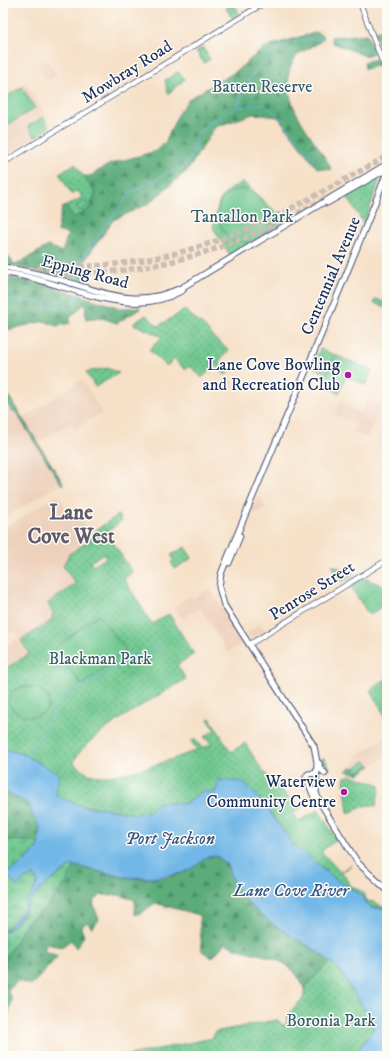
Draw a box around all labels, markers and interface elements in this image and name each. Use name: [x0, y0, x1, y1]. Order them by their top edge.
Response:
street label: Mowbray Road: [78, 35, 177, 109]
park label: Batten Reserve: [212, 76, 312, 98]
park label: Tantallon Park: [191, 206, 294, 228]
street label: Centennial Avenue: [296, 213, 366, 339]
street label: Epping Road: [39, 250, 132, 294]
place label: Lane Cove Bowling and Recreation Club: [203, 354, 341, 396]
marker: Lane Cove Bowling and Recreation Club: [343, 370, 353, 380]
district label: Lane Cove West: [27, 500, 115, 550]
street label: Penrose Street: [265, 556, 359, 626]
park label: Blackman Park: [48, 648, 152, 670]
place label: Waterview Community Centre: [206, 771, 336, 813]
marker: Waterview Community Centre: [339, 787, 349, 797]
water label: Port Jackson: [125, 828, 215, 850]
water label: Lane Cove River: [232, 880, 350, 902]
park label: Boronia Park: [286, 1010, 376, 1032]

